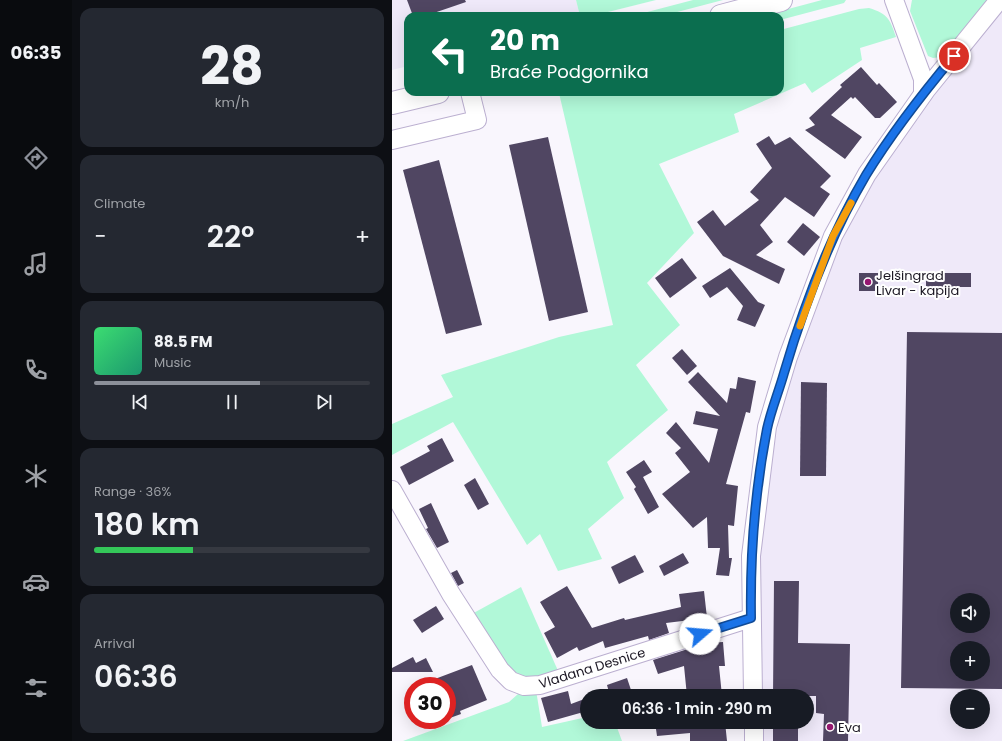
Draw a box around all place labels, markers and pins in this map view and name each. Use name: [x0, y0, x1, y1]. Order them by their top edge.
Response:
pin: [937, 39, 971, 73]
place label: Jelšingrad Livar - kapija: [876, 266, 959, 300]
marker: Jelšingrad Livar - kapija: [863, 277, 873, 287]
place label: Eva: [838, 718, 861, 737]
marker: Eva: [825, 722, 835, 732]

